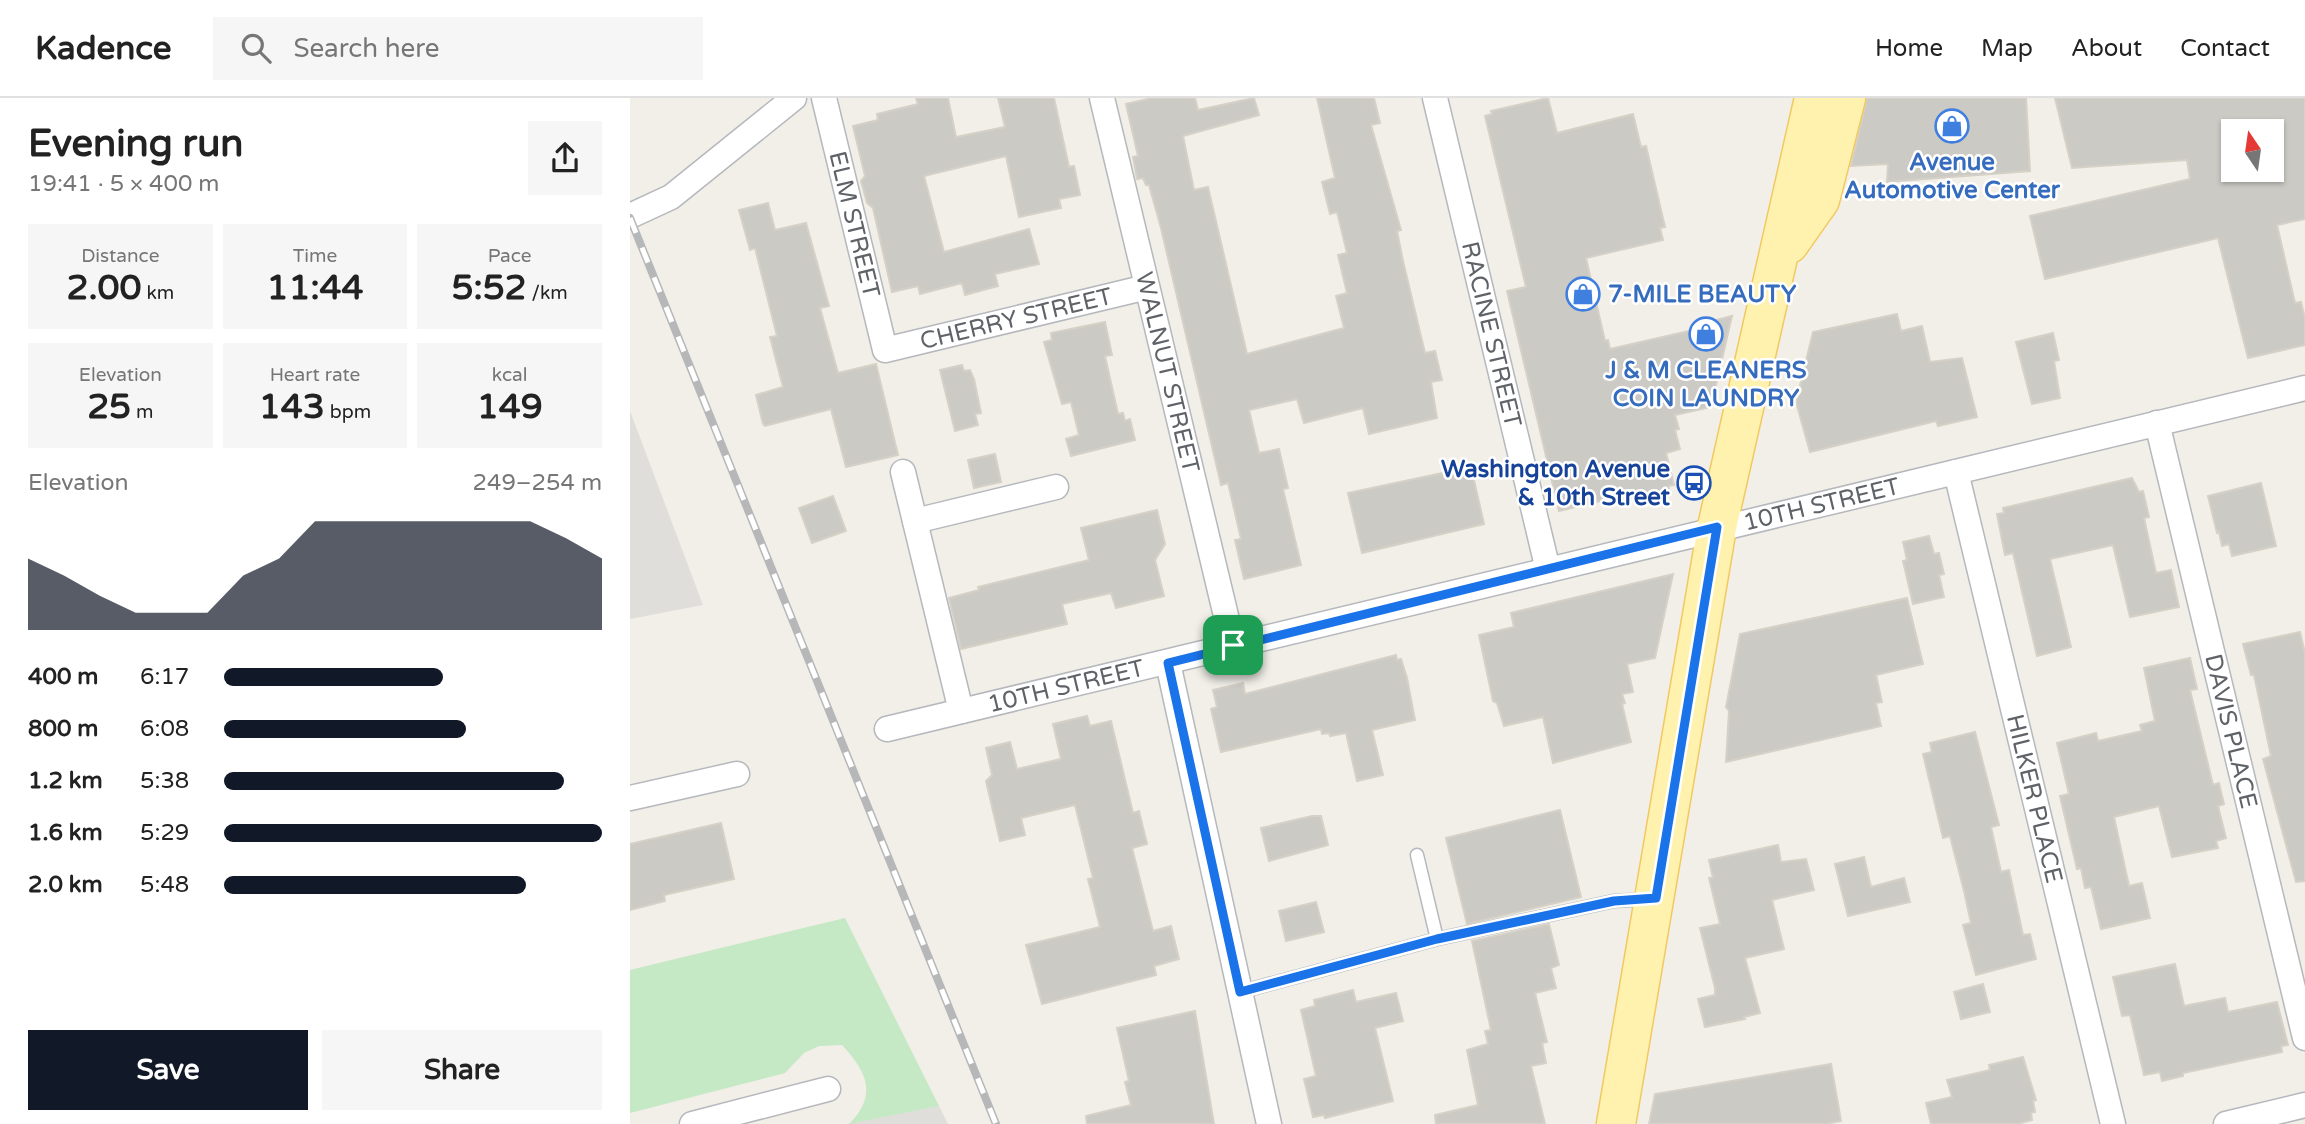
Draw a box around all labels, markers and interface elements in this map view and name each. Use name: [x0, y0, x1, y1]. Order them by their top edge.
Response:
search box: [213, 17, 703, 80]
text: Kadence: [35, 29, 171, 68]
icon: search: [237, 29, 275, 67]
text: Search here: [293, 33, 440, 64]
text: Home: [1875, 34, 1943, 63]
text: Map: [1981, 34, 2033, 63]
text: About: [2071, 34, 2142, 63]
text: Contact: [2180, 34, 2270, 63]
shop icon: Avenue Automotive Center: [1933, 107, 1971, 145]
north arrow: [2221, 119, 2284, 182]
map controls: [2221, 119, 2284, 182]
text: Evening run: [28, 121, 243, 167]
button: share: [528, 121, 602, 195]
street label: ELM STREET: [823, 148, 886, 301]
place label: Avenue Automotive Center: [1844, 148, 2061, 205]
text: 19:41 · 5 × 400 m: [28, 170, 219, 198]
street label: RACINE STREET: [1455, 239, 1528, 430]
text: Distance: [81, 245, 159, 267]
text: Time: [293, 245, 337, 267]
text: Pace: [488, 245, 532, 267]
text: 2.00: [66, 267, 141, 309]
text: 11:44: [266, 267, 364, 309]
text: 5:52: [452, 267, 527, 309]
street label: WALNUT STREET: [1130, 269, 1206, 476]
shop icon: 7-MILE BEAUTY: [1564, 275, 1602, 313]
place label: 7-MILE BEAUTY: [1608, 280, 1797, 309]
street label: CHERRY STREET: [917, 281, 1115, 356]
text: km: [141, 282, 174, 304]
text: /km: [527, 282, 568, 304]
shop icon: J & M CLEANERS COIN LAUNDRY: [1687, 315, 1725, 353]
place label: J & M CLEANERS COIN LAUNDRY: [1605, 356, 1807, 413]
text: Elevation: [79, 364, 162, 386]
text: Heart rate: [270, 364, 360, 386]
text: kcal: [492, 364, 528, 386]
text: 25: [87, 386, 131, 428]
text: 143: [259, 386, 325, 428]
text: 149: [477, 386, 543, 428]
text: m: [131, 401, 154, 423]
text: bpm: [325, 401, 371, 423]
place label: Washington Avenue & 10th Street: [1441, 455, 1671, 512]
bus stop icon: Washington Avenue & 10th Street: [1675, 464, 1713, 502]
text: Elevation: [28, 469, 129, 497]
text: 249–254 m: [473, 469, 602, 497]
street label: 10TH STREET: [1740, 471, 1903, 537]
pin: [1203, 615, 1263, 675]
icon: arrive: [1214, 626, 1252, 664]
street label: DAVIS PLACE: [2199, 651, 2264, 811]
street label: 10TH STREET: [985, 653, 1147, 719]
text: 400 m: [28, 663, 98, 691]
text: 6:17: [140, 663, 189, 691]
street label: HILKER PLACE: [2000, 711, 2069, 886]
text: 800 m: [28, 715, 98, 743]
text: 6:08: [140, 715, 189, 743]
text: 1.2 km: [28, 767, 103, 795]
text: 5:38: [140, 767, 189, 795]
text: 1.6 km: [28, 819, 103, 847]
text: 5:29: [140, 819, 189, 847]
text: 2.0 km: [28, 871, 103, 899]
text: 5:48: [140, 871, 189, 899]
button: Save: [28, 1030, 308, 1110]
button: Share: [322, 1030, 602, 1110]

